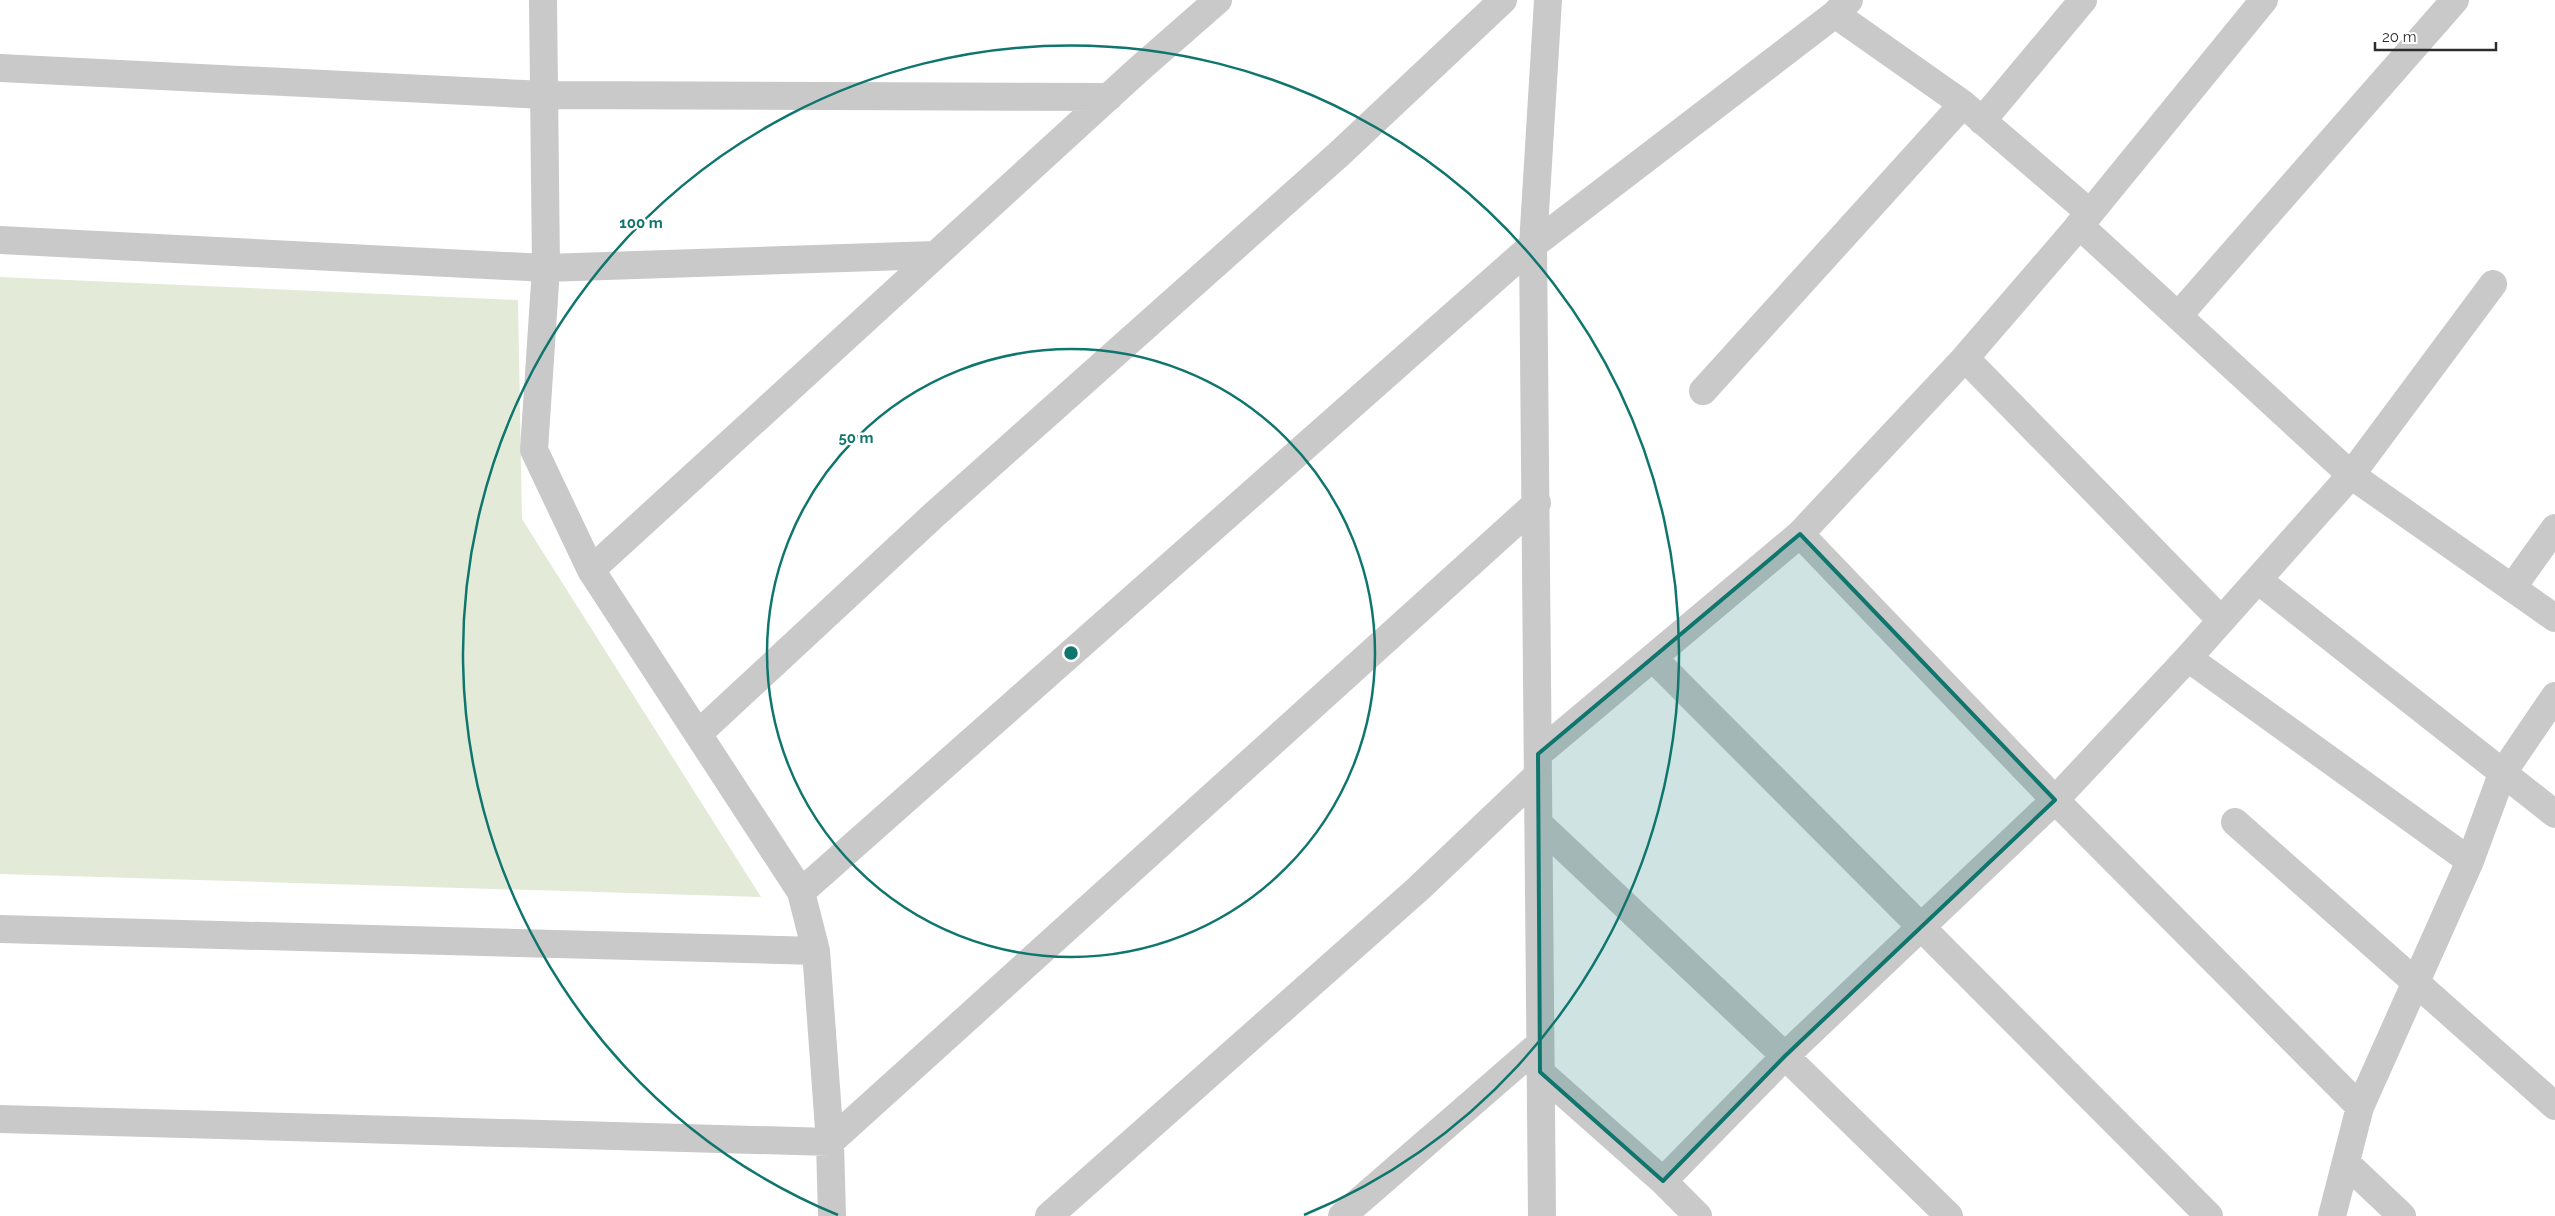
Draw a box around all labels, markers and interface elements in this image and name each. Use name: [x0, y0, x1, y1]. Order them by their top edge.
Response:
scale bar: [2375, 20, 2496, 52]
text: 20 m: [2382, 28, 2417, 46]
text: 100 m: [619, 214, 663, 232]
text: 50 m: [838, 429, 874, 447]
centre of rings: [1062, 644, 1080, 662]

